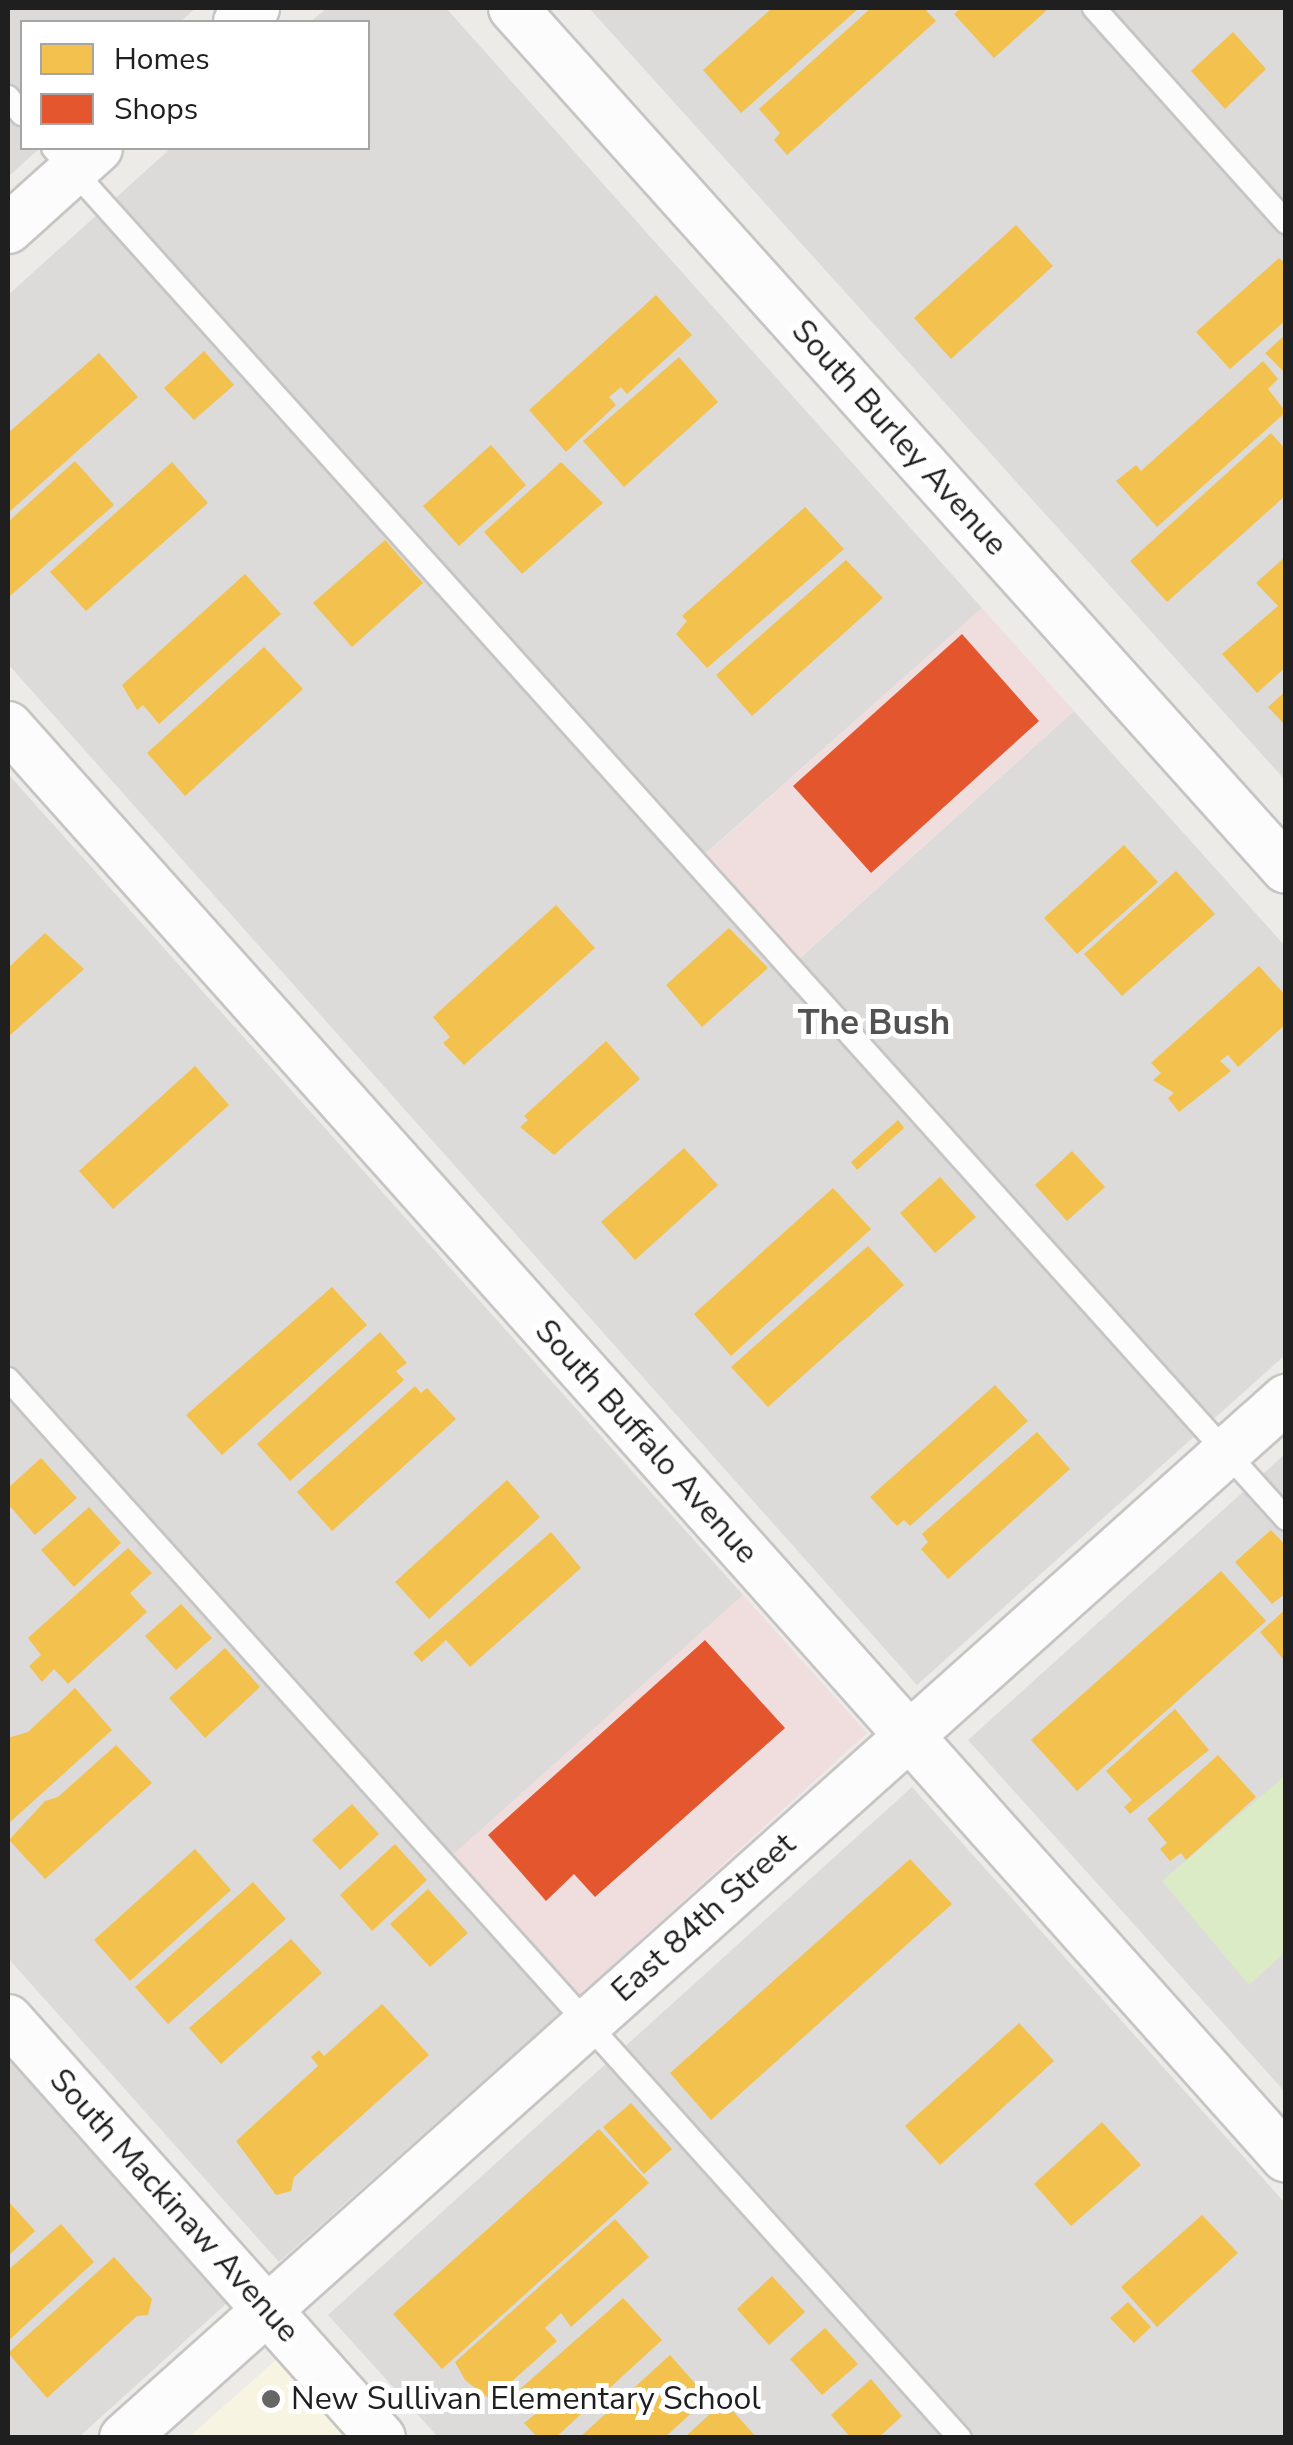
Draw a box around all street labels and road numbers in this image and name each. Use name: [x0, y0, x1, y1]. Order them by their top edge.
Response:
street label: South Burley Avenue: [783, 312, 1015, 564]
street label: South Buffalo Avenue: [527, 1312, 765, 1572]
street label: East 84th Street: [604, 1826, 804, 2010]
street label: South Mackinaw Avenue: [41, 2061, 307, 2351]

